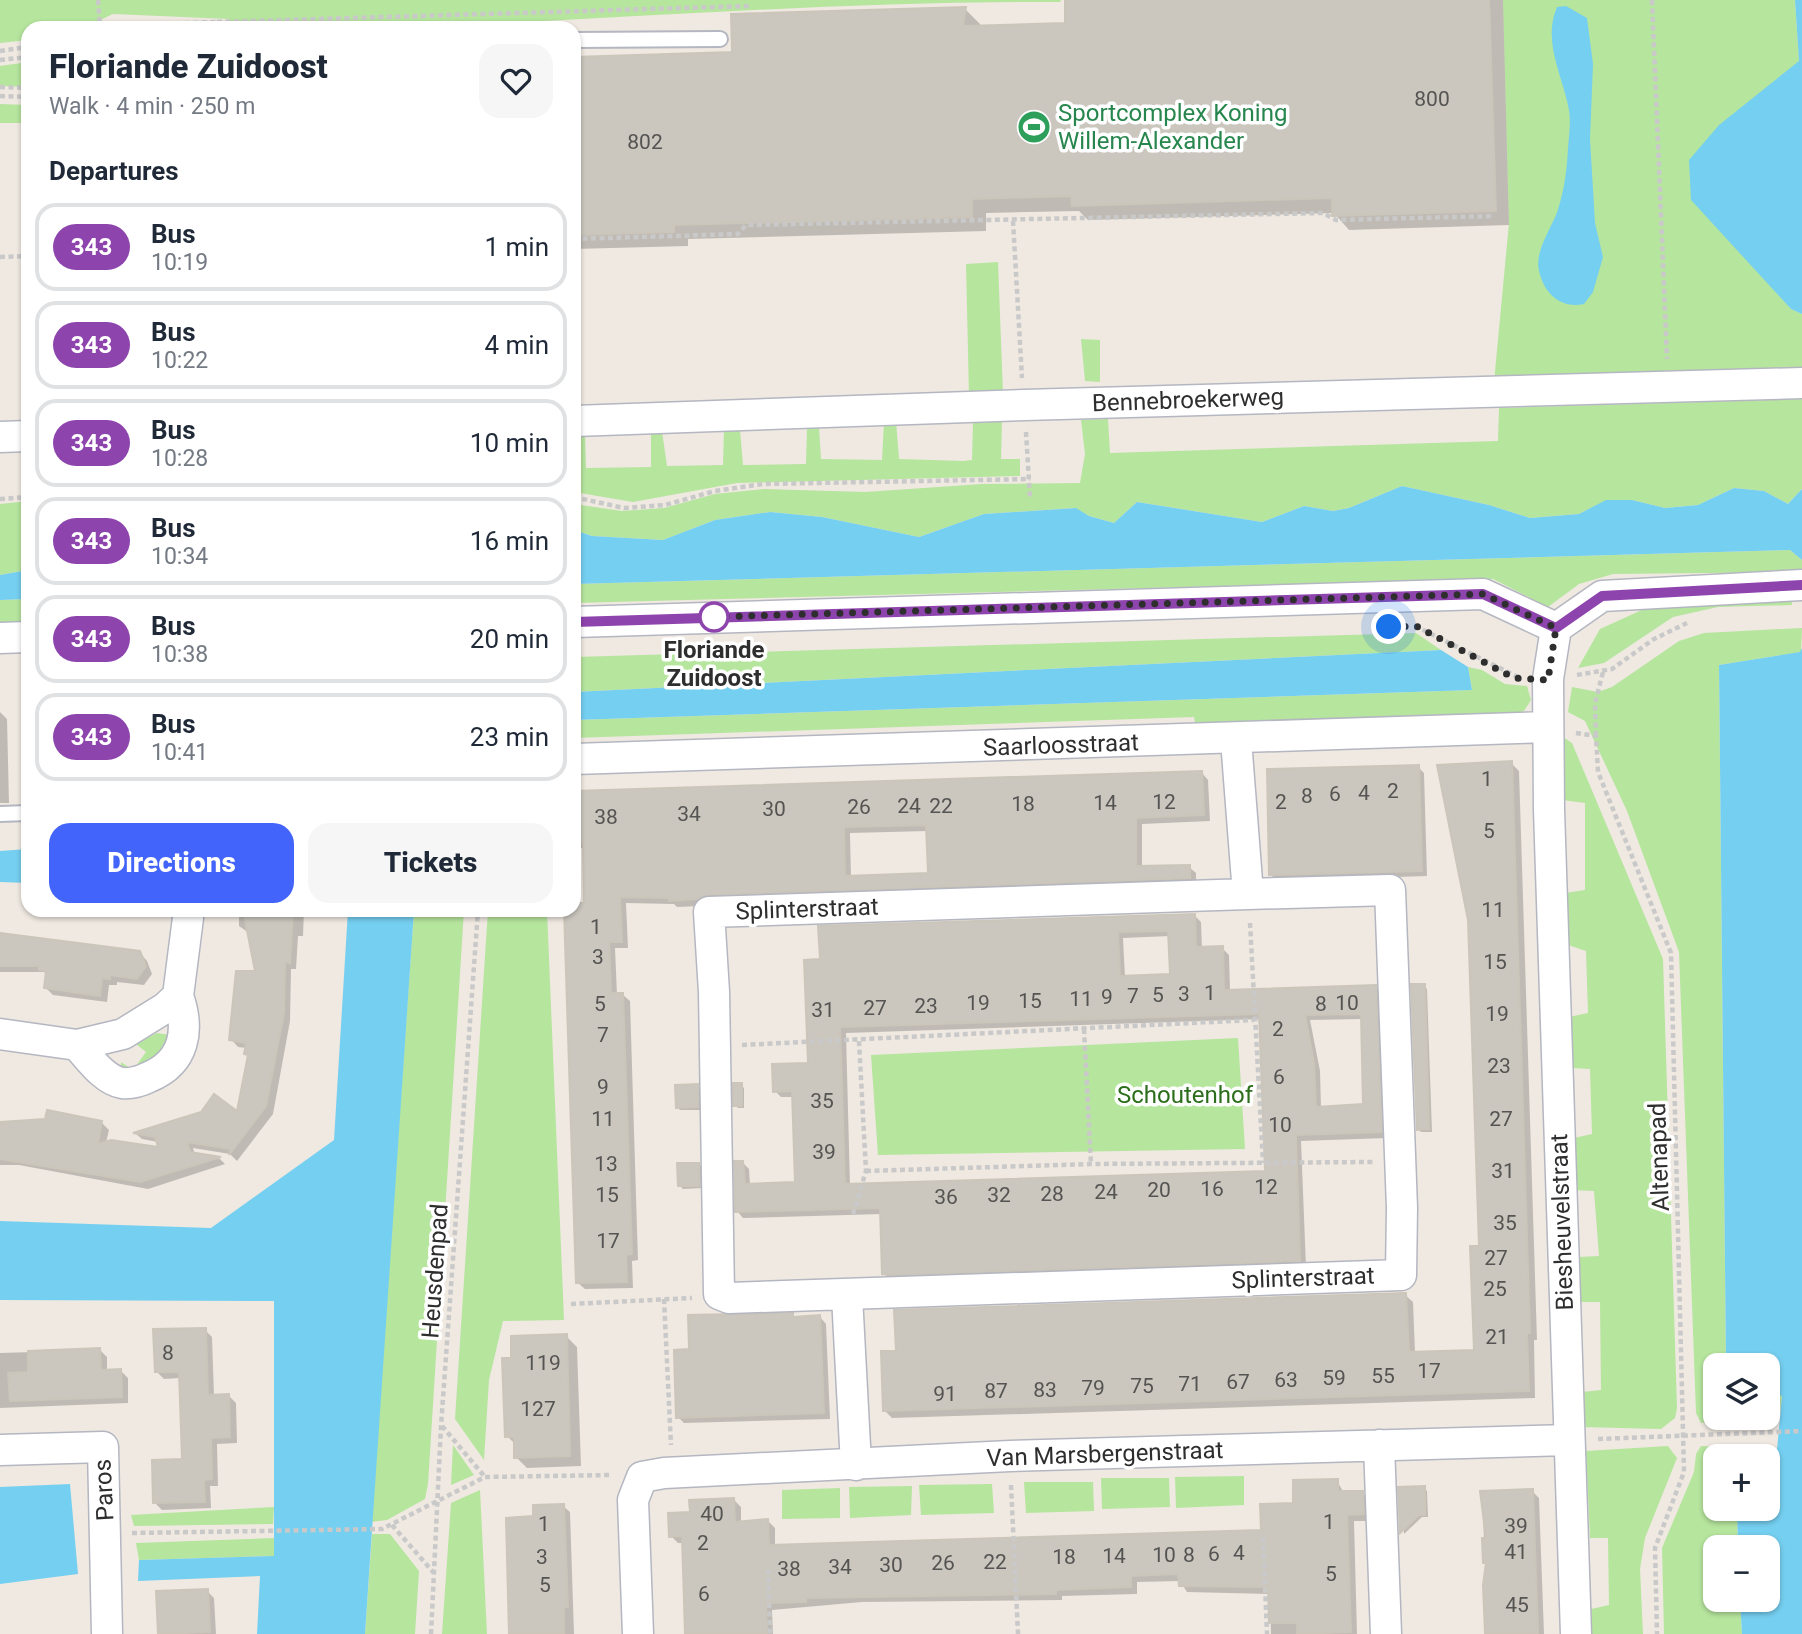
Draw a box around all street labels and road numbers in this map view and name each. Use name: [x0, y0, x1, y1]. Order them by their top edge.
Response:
street label: Bennebroekerweg: [1092, 383, 1284, 417]
street label: Saarloosstraat: [983, 728, 1140, 762]
street label: Splinterstraat: [735, 893, 879, 925]
street label: Altenapad: [1643, 1102, 1675, 1212]
street label: Biesheuvelstraat: [1545, 1133, 1579, 1311]
street label: Heusdenpad: [416, 1203, 454, 1339]
street label: Splinterstraat: [1231, 1262, 1375, 1294]
street label: Van Marsbergenstraat: [986, 1436, 1224, 1472]
street label: Paros: [88, 1458, 120, 1522]

